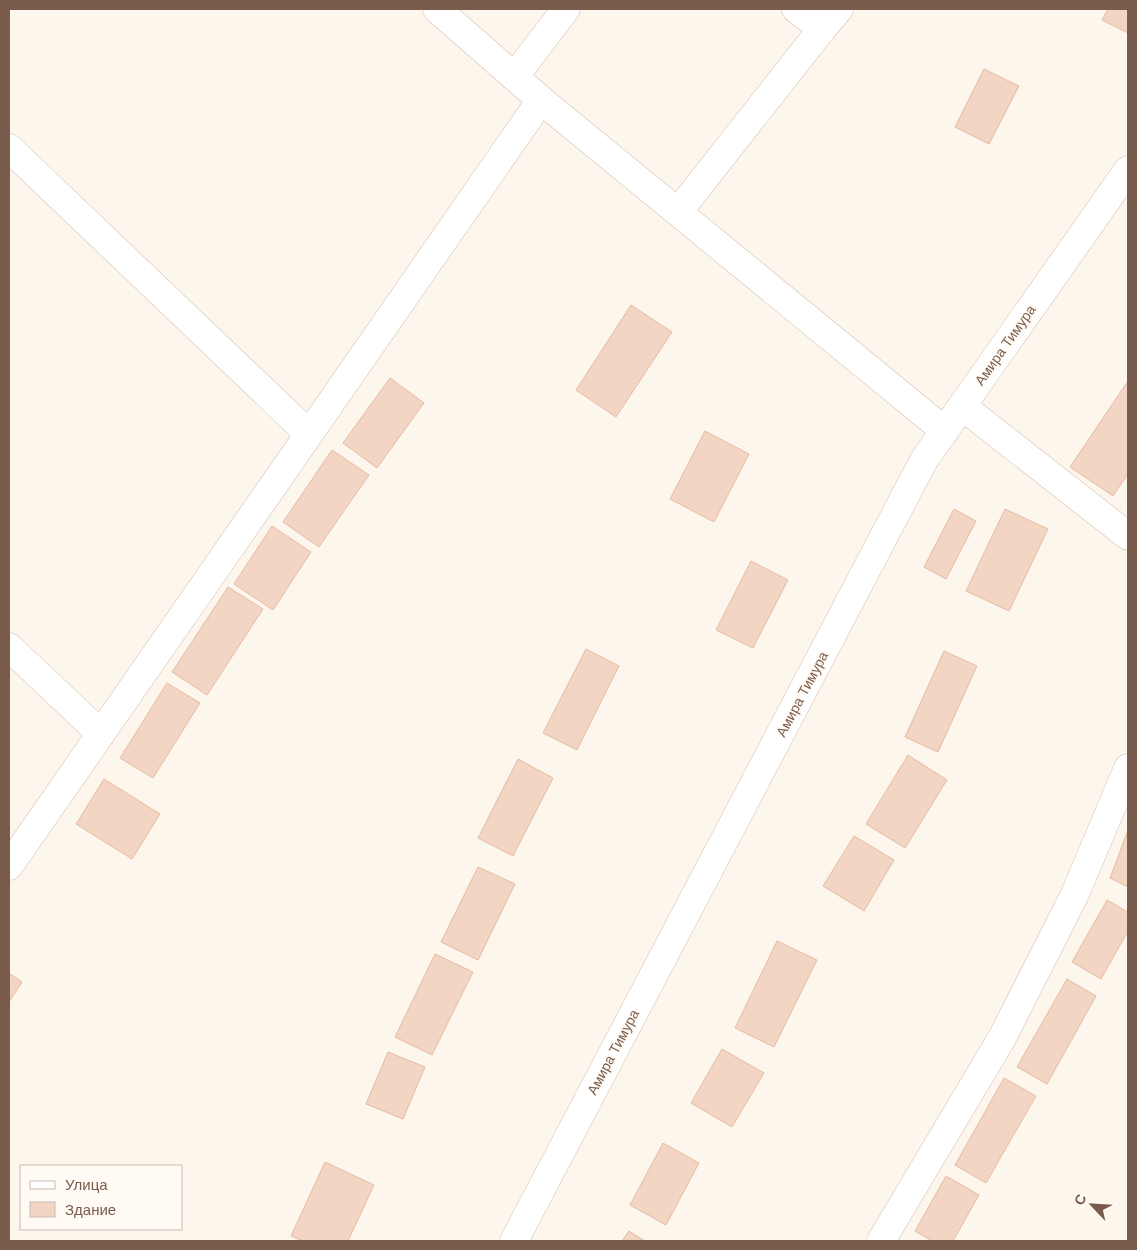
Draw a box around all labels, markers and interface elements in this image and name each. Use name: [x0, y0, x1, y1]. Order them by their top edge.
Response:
street label: Амира Тимура: [971, 302, 1039, 388]
street label: Амира Тимура: [773, 648, 831, 739]
street label: Амира Тимура: [584, 1006, 642, 1097]
legend: [20, 1165, 182, 1230]
text: Улица: [65, 1176, 108, 1193]
north arrow: [1067, 1180, 1117, 1230]
text: С: [1071, 1192, 1090, 1207]
text: Здание: [65, 1201, 116, 1218]

